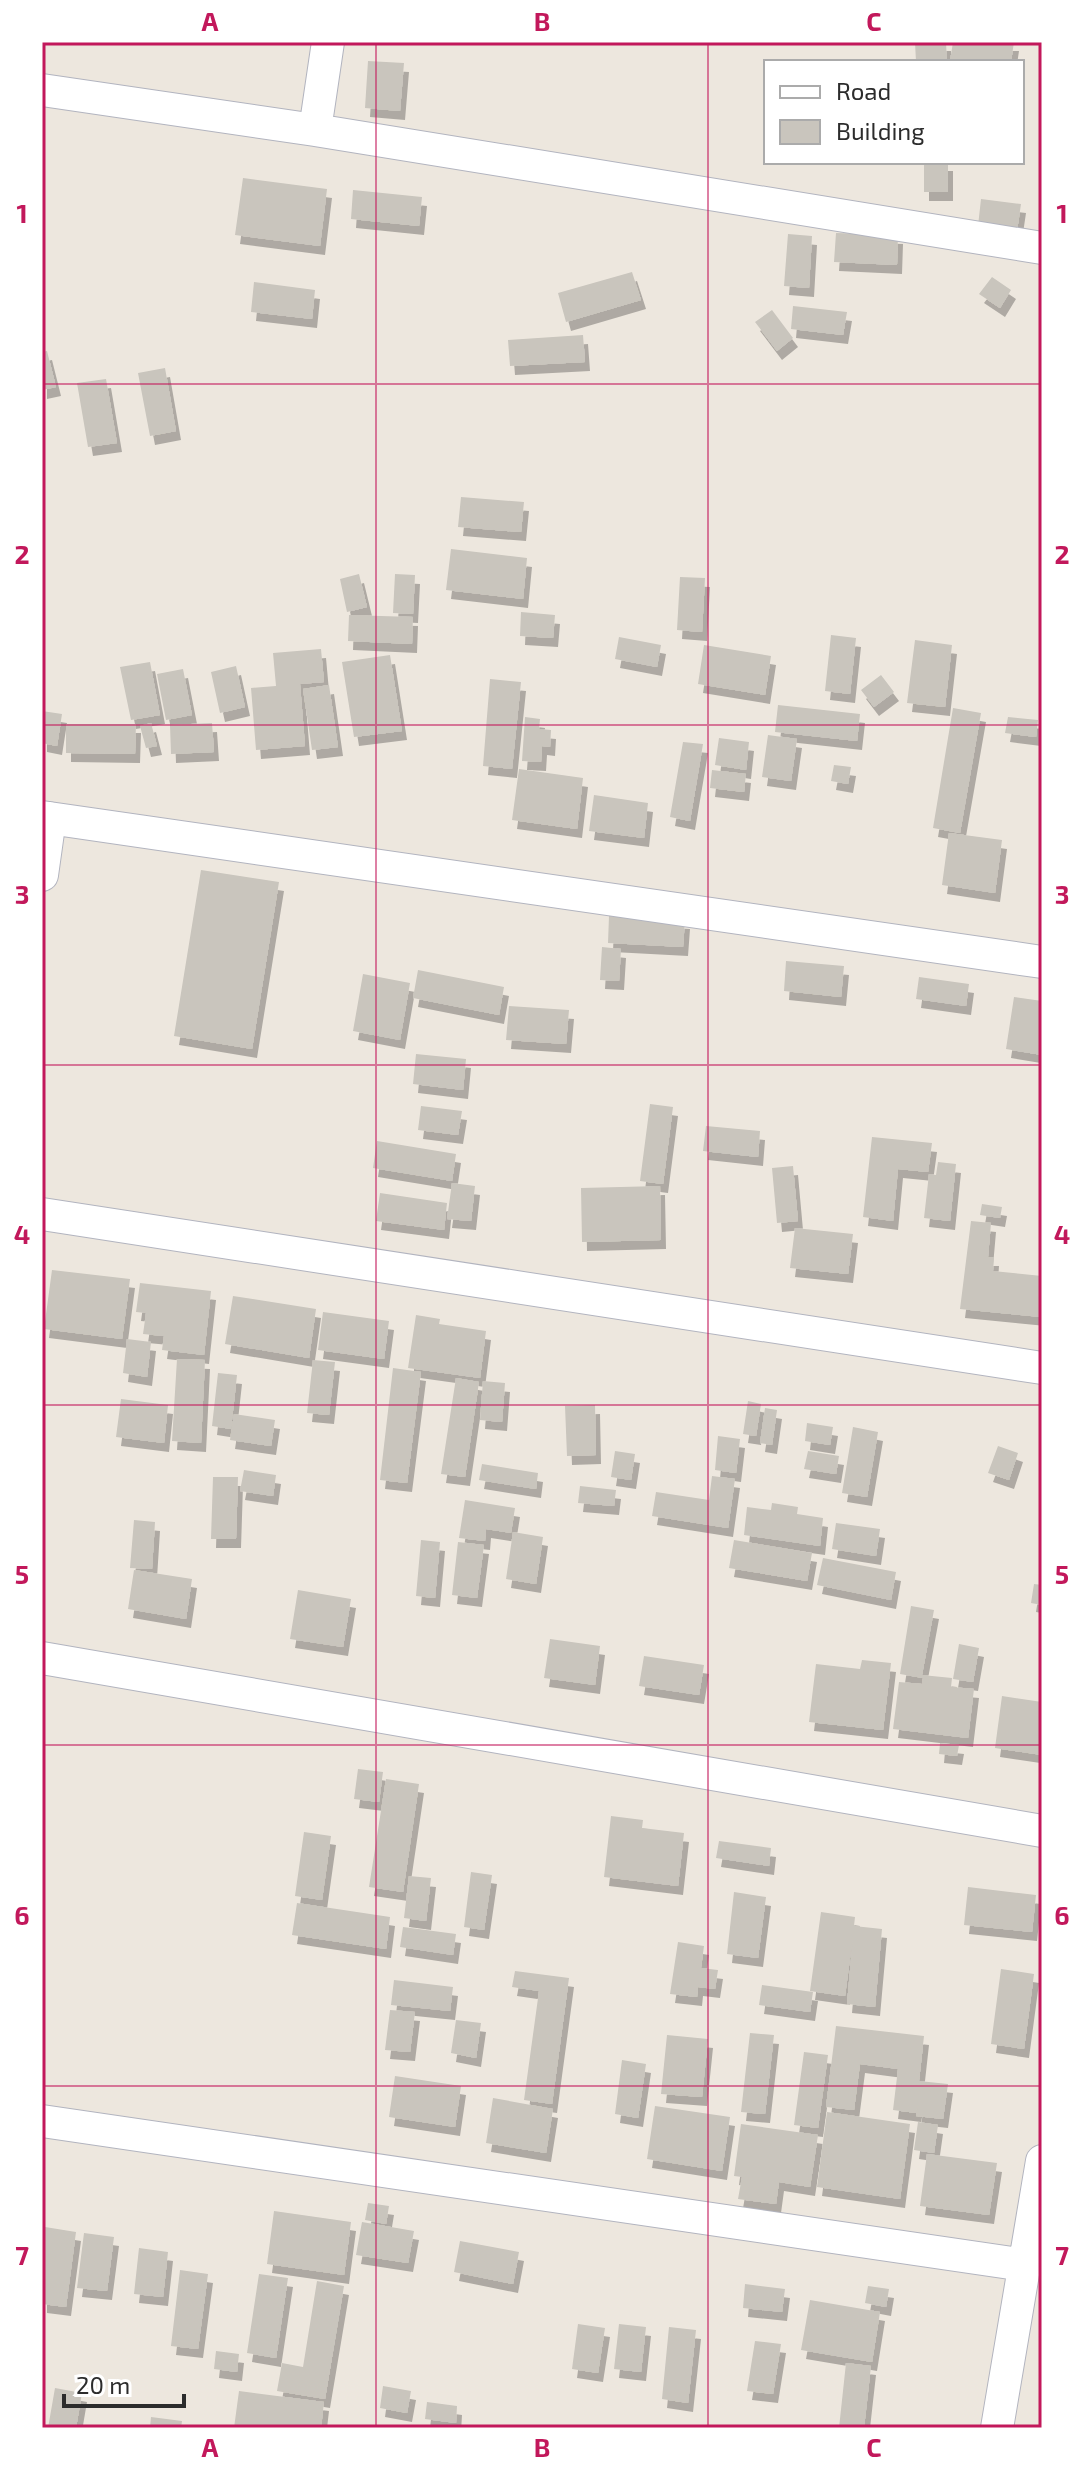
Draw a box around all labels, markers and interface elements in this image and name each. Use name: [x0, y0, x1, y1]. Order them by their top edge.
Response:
text: A: [202, 5, 219, 36]
text: B: [534, 5, 550, 36]
text: C: [866, 5, 882, 36]
legend: [764, 60, 1024, 164]
text: Road: [836, 76, 891, 105]
text: Building: [836, 116, 925, 145]
text: 1: [16, 197, 28, 228]
text: 1: [1056, 197, 1068, 228]
text: 2: [14, 538, 30, 569]
text: 2: [1054, 538, 1070, 569]
text: 3: [15, 878, 29, 909]
text: 3: [1055, 878, 1069, 909]
text: 4: [14, 1218, 30, 1249]
text: 4: [1054, 1218, 1070, 1249]
text: 5: [15, 1558, 29, 1589]
text: 5: [1055, 1558, 1069, 1589]
text: 6: [14, 1899, 30, 1930]
text: 6: [1054, 1899, 1070, 1930]
text: 7: [15, 2239, 29, 2270]
text: 7: [1055, 2239, 1069, 2270]
scale bar: [64, 2358, 184, 2408]
text: 20 m: [76, 2370, 130, 2399]
text: A: [202, 2431, 219, 2462]
text: B: [534, 2431, 550, 2462]
text: C: [866, 2431, 882, 2462]

